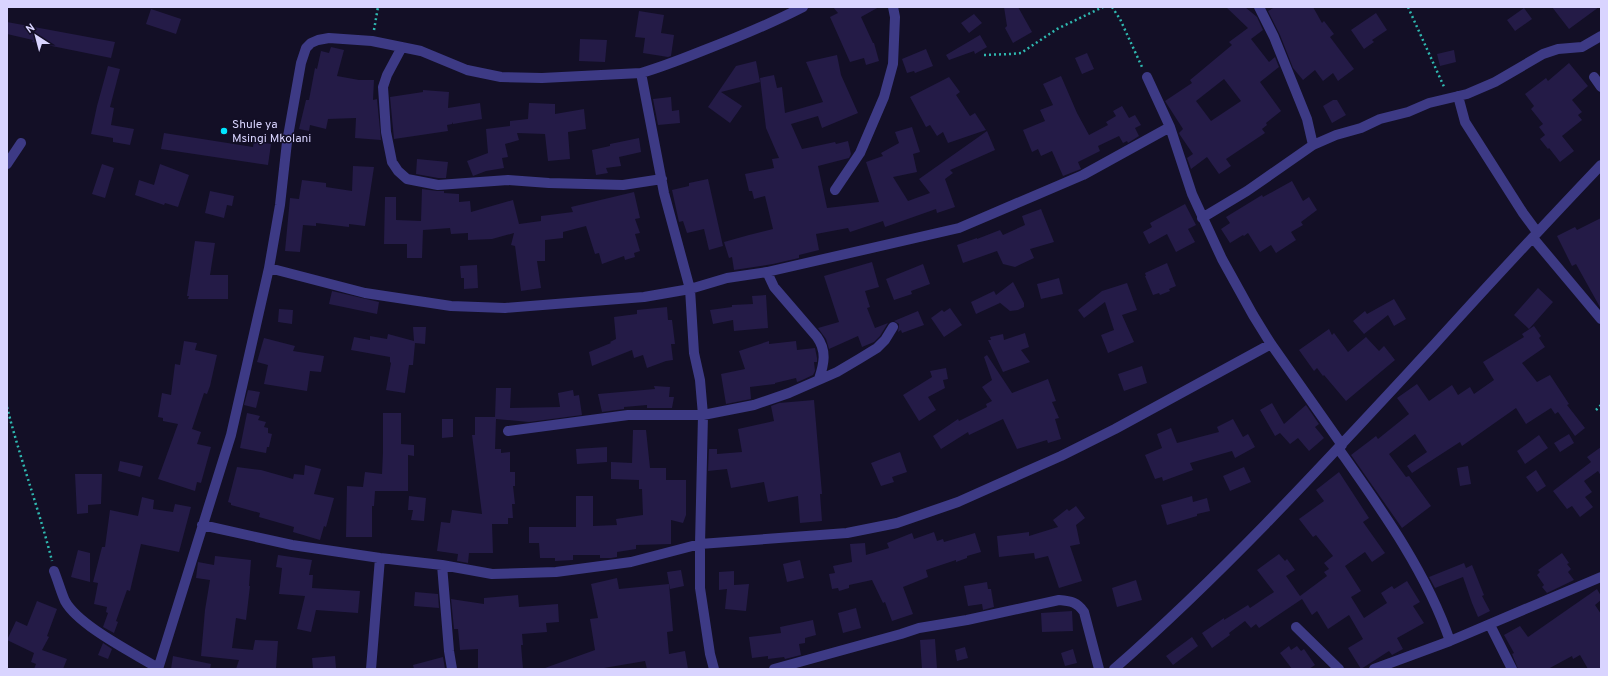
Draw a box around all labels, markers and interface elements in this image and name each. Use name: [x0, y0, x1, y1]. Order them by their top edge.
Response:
north arrow: [16, 16, 56, 56]
text: N: [23, 21, 38, 37]
place label: Shule ya Msingi Mkolani: [232, 117, 311, 147]
marker: Shule ya Msingi Mkolani: [219, 126, 229, 136]

